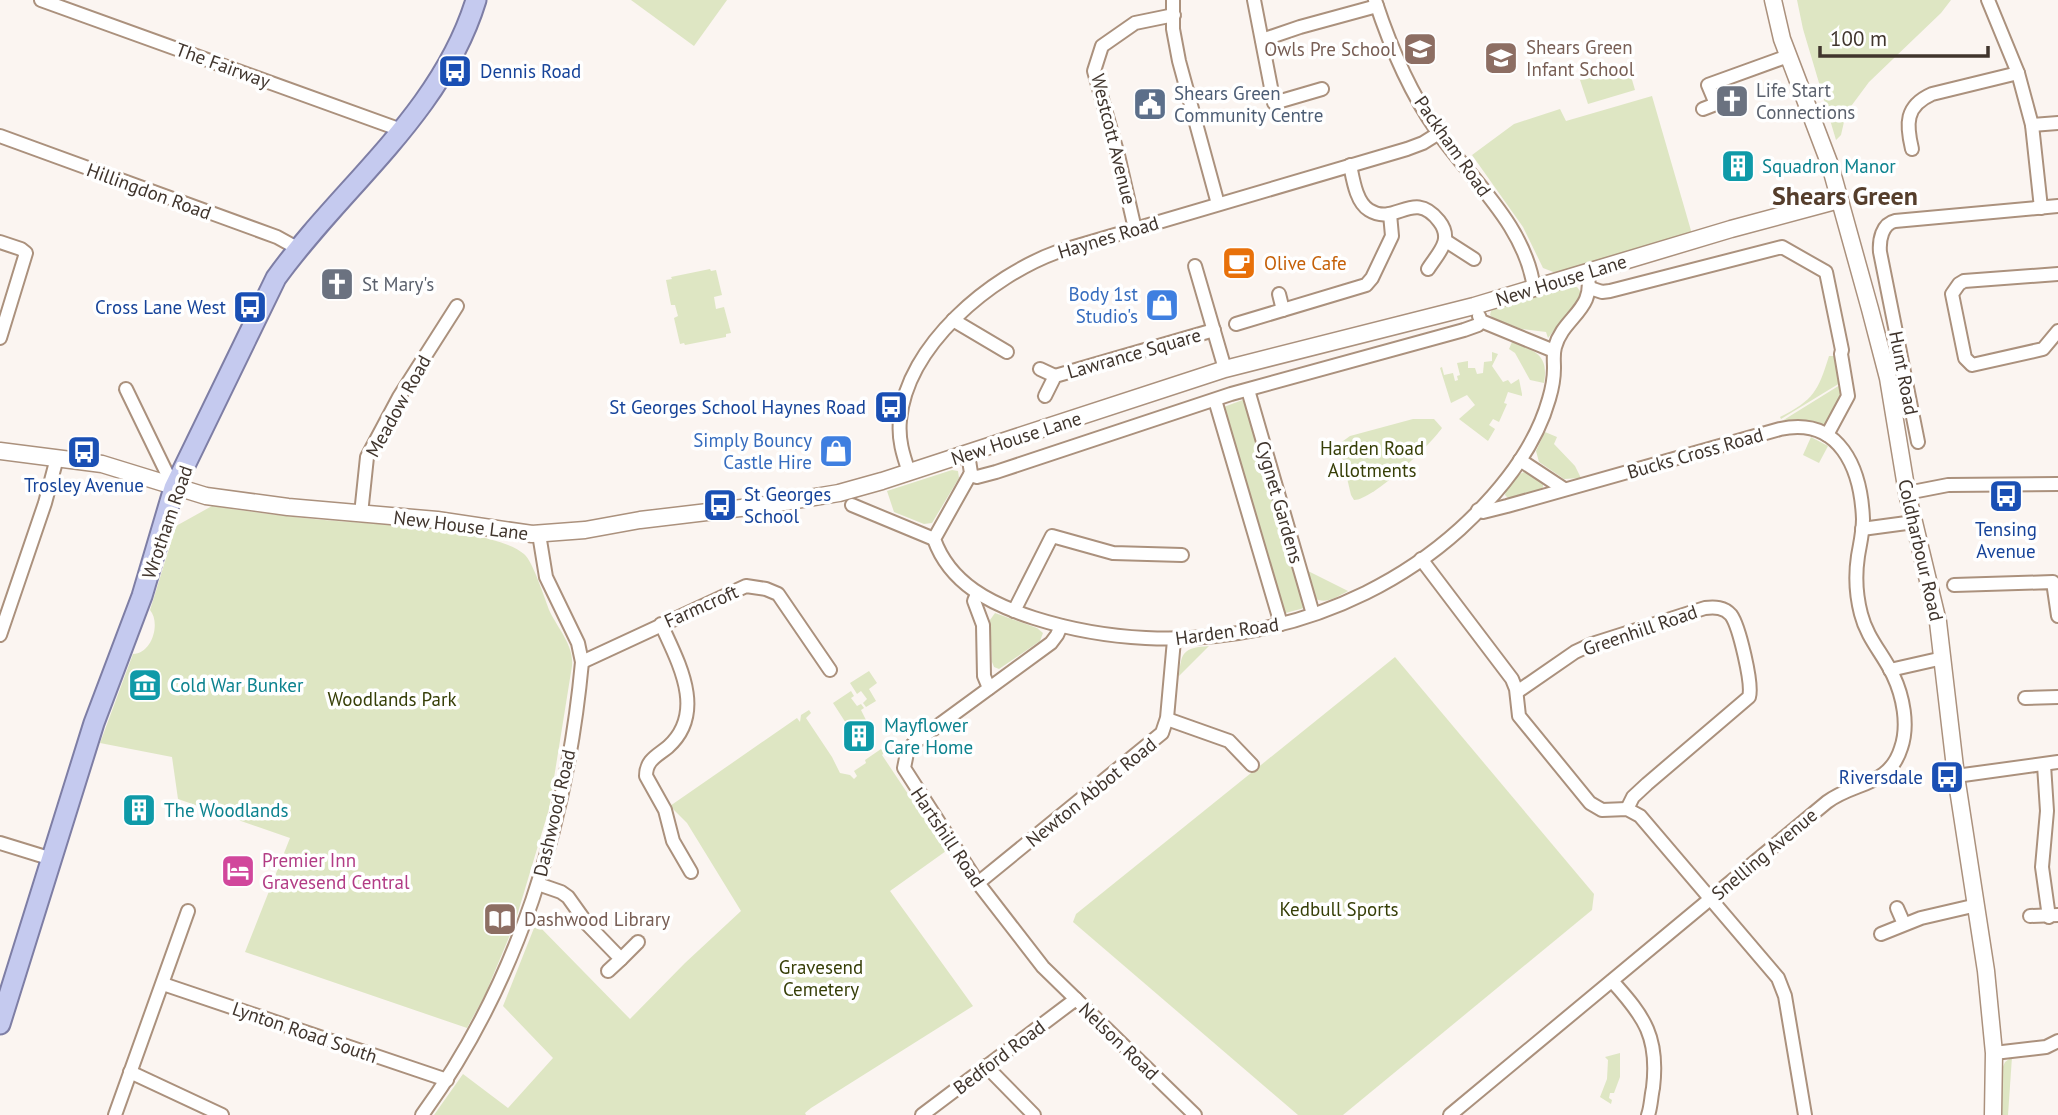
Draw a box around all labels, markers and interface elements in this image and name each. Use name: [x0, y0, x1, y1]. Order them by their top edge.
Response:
scale bar: [1820, 14, 1988, 58]
text: 100 m: [1830, 25, 1887, 52]
school or university icon: Owls Pre School: [1401, 30, 1439, 68]
place label: Shears Green Infant School: [1526, 35, 1635, 81]
street label: The Fairway: [173, 37, 274, 93]
place label: Owls Pre School: [1264, 37, 1396, 61]
school or university icon: Shears Green Infant School: [1482, 39, 1520, 77]
bus stop icon: Dennis Road: [436, 52, 474, 90]
place label: Dennis Road: [480, 59, 581, 83]
street label: Westcott Avenue: [1086, 71, 1142, 207]
place label: Life Start Connections: [1756, 78, 1855, 124]
place label: Shears Green Community Centre: [1174, 81, 1323, 127]
church icon: Life Start Connections: [1713, 82, 1751, 120]
public building icon: Shears Green Community Centre: [1131, 85, 1169, 123]
street label: Packham Road: [1409, 91, 1497, 201]
building icon: Squadron Manor: [1719, 147, 1757, 185]
place label: Squadron Manor: [1762, 154, 1896, 178]
street label: Hillingdon Road: [83, 157, 215, 225]
district label: Shears Green: [1772, 179, 1918, 212]
street label: Haynes Road: [1055, 210, 1161, 264]
cafe icon: Olive Cafe: [1220, 244, 1258, 282]
street label: New House Lane: [1493, 249, 1629, 311]
place label: Olive Cafe: [1264, 251, 1347, 275]
church icon: St Mary's: [318, 265, 356, 303]
place label: St Mary's: [362, 272, 434, 296]
place label: Body 1st Studio's: [1068, 282, 1139, 328]
shop icon: Body 1st Studio's: [1143, 286, 1181, 324]
bus stop icon: Cross Lane West: [231, 288, 269, 326]
place label: Cross Lane West: [95, 295, 227, 319]
street label: Lawrance Square: [1064, 322, 1204, 384]
street label: Hunt Road: [1884, 329, 1924, 417]
street label: Meadow Road: [360, 351, 436, 461]
bus stop icon: St Georges School Haynes Road: [872, 388, 910, 426]
place label: St Georges School Haynes Road: [609, 395, 866, 419]
street label: New House Lane: [948, 406, 1084, 470]
street label: Bucks Cross Road: [1624, 422, 1766, 484]
place label: Simply Bouncy Castle Hire: [693, 428, 812, 474]
shop icon: Simply Bouncy Castle Hire: [817, 432, 855, 470]
bus stop icon: Trosley Avenue: [65, 433, 103, 471]
park label: Harden Road Allotments: [1320, 436, 1424, 482]
street label: Cygnet Gardens: [1251, 438, 1309, 566]
street label: Wrotham Road: [136, 462, 198, 582]
place label: Trosley Avenue: [24, 473, 144, 497]
street label: Coldharbour Road: [1893, 477, 1949, 623]
bus stop icon: Tensing Avenue: [1987, 477, 2025, 515]
place label: St Georges School: [744, 482, 831, 528]
bus stop icon: St Georges School: [701, 486, 739, 524]
street label: New House Lane: [392, 505, 530, 545]
place label: Tensing Avenue: [1975, 517, 2037, 563]
street label: Farmcroft: [660, 579, 742, 633]
street label: Greenhill Road: [1580, 599, 1700, 661]
street label: Harden Road: [1174, 612, 1280, 650]
museum icon: Cold War Bunker: [126, 666, 164, 704]
place label: Cold War Bunker: [170, 673, 304, 697]
park label: Woodlands Park: [327, 687, 457, 711]
place label: Mayflower Care Home: [884, 713, 973, 759]
building icon: Mayflower Care Home: [840, 717, 878, 755]
street label: Newton Abbot Road: [1021, 732, 1161, 852]
street label: Dashwood Road: [528, 747, 580, 879]
bus stop icon: Riversdale: [1928, 758, 1966, 796]
place label: Riversdale: [1839, 765, 1923, 789]
street label: Hartshill Road: [906, 782, 990, 892]
building icon: The Woodlands: [120, 791, 158, 829]
place label: The Woodlands: [164, 798, 288, 822]
street label: Snelling Avenue: [1706, 803, 1822, 905]
place label: Premier Inn Gravesend Central: [262, 848, 410, 894]
hotel icon: Premier Inn Gravesend Central: [219, 852, 257, 890]
park label: Kedbull Sports: [1279, 897, 1399, 921]
library icon: Dashwood Library: [481, 900, 519, 938]
place label: Dashwood Library: [524, 907, 670, 931]
park label: Gravesend Cemetery: [779, 955, 863, 1001]
street label: Lynton Road South: [229, 996, 381, 1068]
street label: Nelson Road: [1074, 997, 1164, 1085]
street label: Bedford Road: [948, 1015, 1050, 1099]

